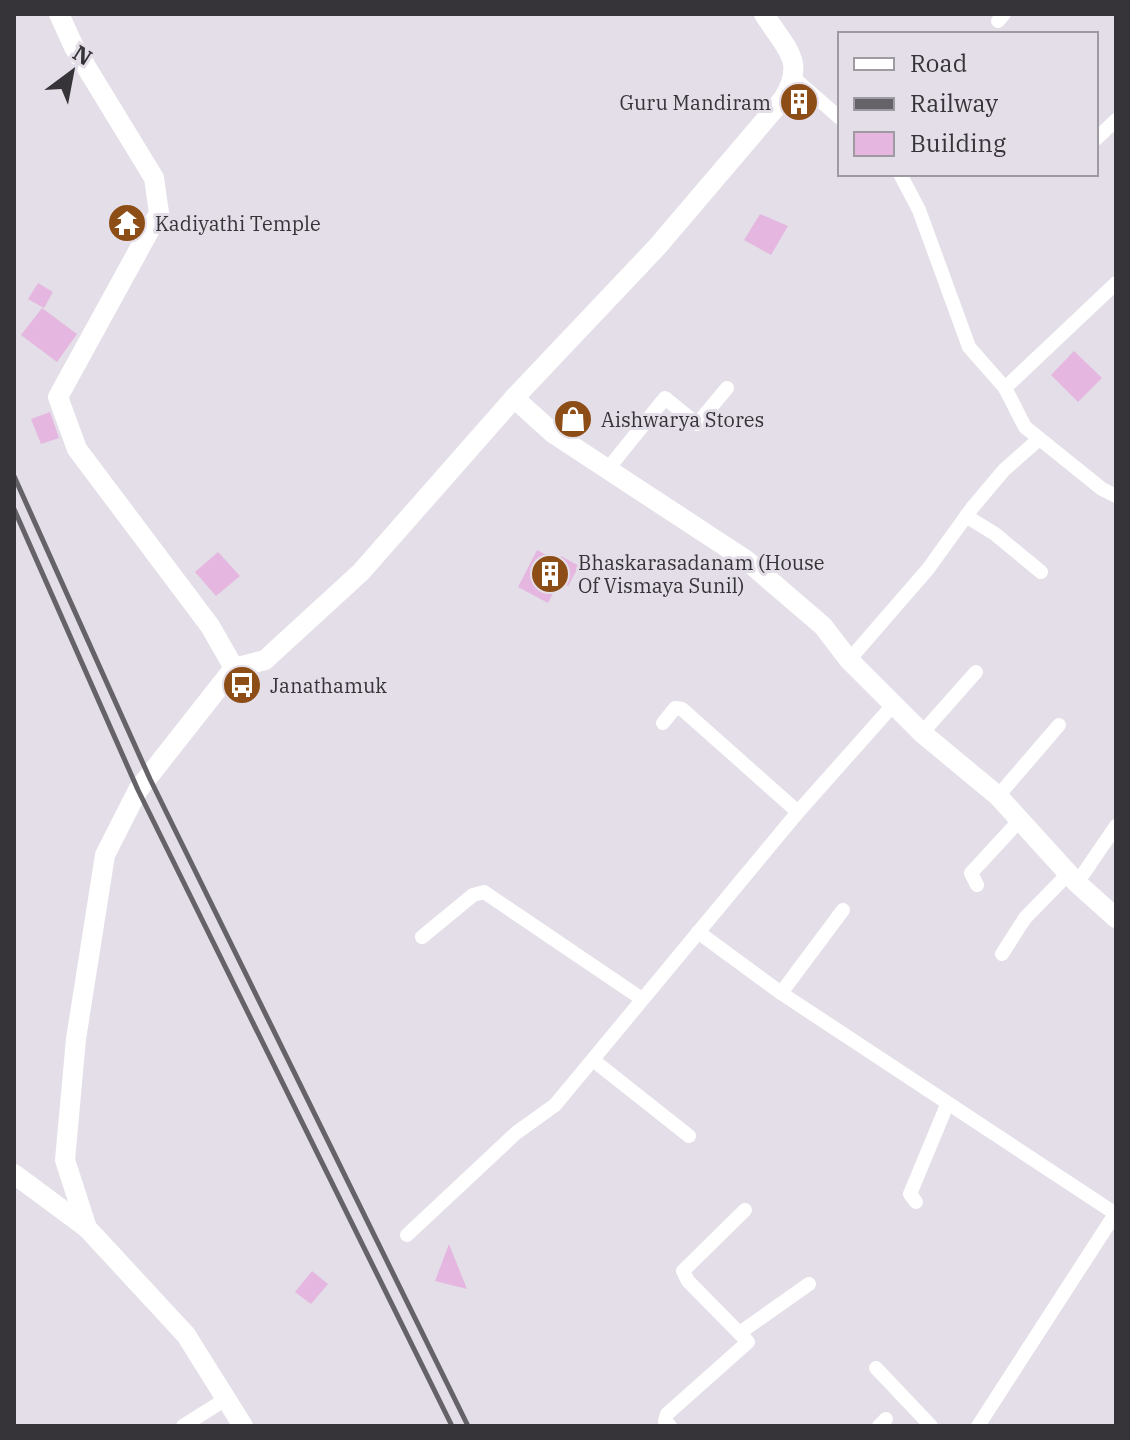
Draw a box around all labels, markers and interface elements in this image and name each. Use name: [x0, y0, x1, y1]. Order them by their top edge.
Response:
north arrow: [32, 32, 112, 112]
legend: [838, 32, 1098, 176]
text: N: [68, 38, 98, 72]
text: Road: [910, 47, 967, 79]
building icon: Guru Mandiram: [778, 81, 820, 123]
text: Railway: [910, 87, 998, 119]
place label: Guru Mandiram: [619, 89, 771, 116]
text: Building: [910, 127, 1006, 159]
temple icon: Kadiyathi Temple: [106, 202, 148, 244]
place label: Kadiyathi Temple: [155, 210, 321, 237]
shop icon: Aishwarya Stores: [552, 398, 594, 440]
place label: Aishwarya Stores: [601, 406, 764, 433]
place label: Bhaskarasadanam (House Of Vismaya Sunil): [578, 549, 825, 599]
building icon: Bhaskarasadanam (House Of Vismaya Sunil): [529, 553, 571, 595]
bus stop icon: Janathamuk: [221, 664, 263, 706]
place label: Janathamuk: [270, 672, 387, 699]

